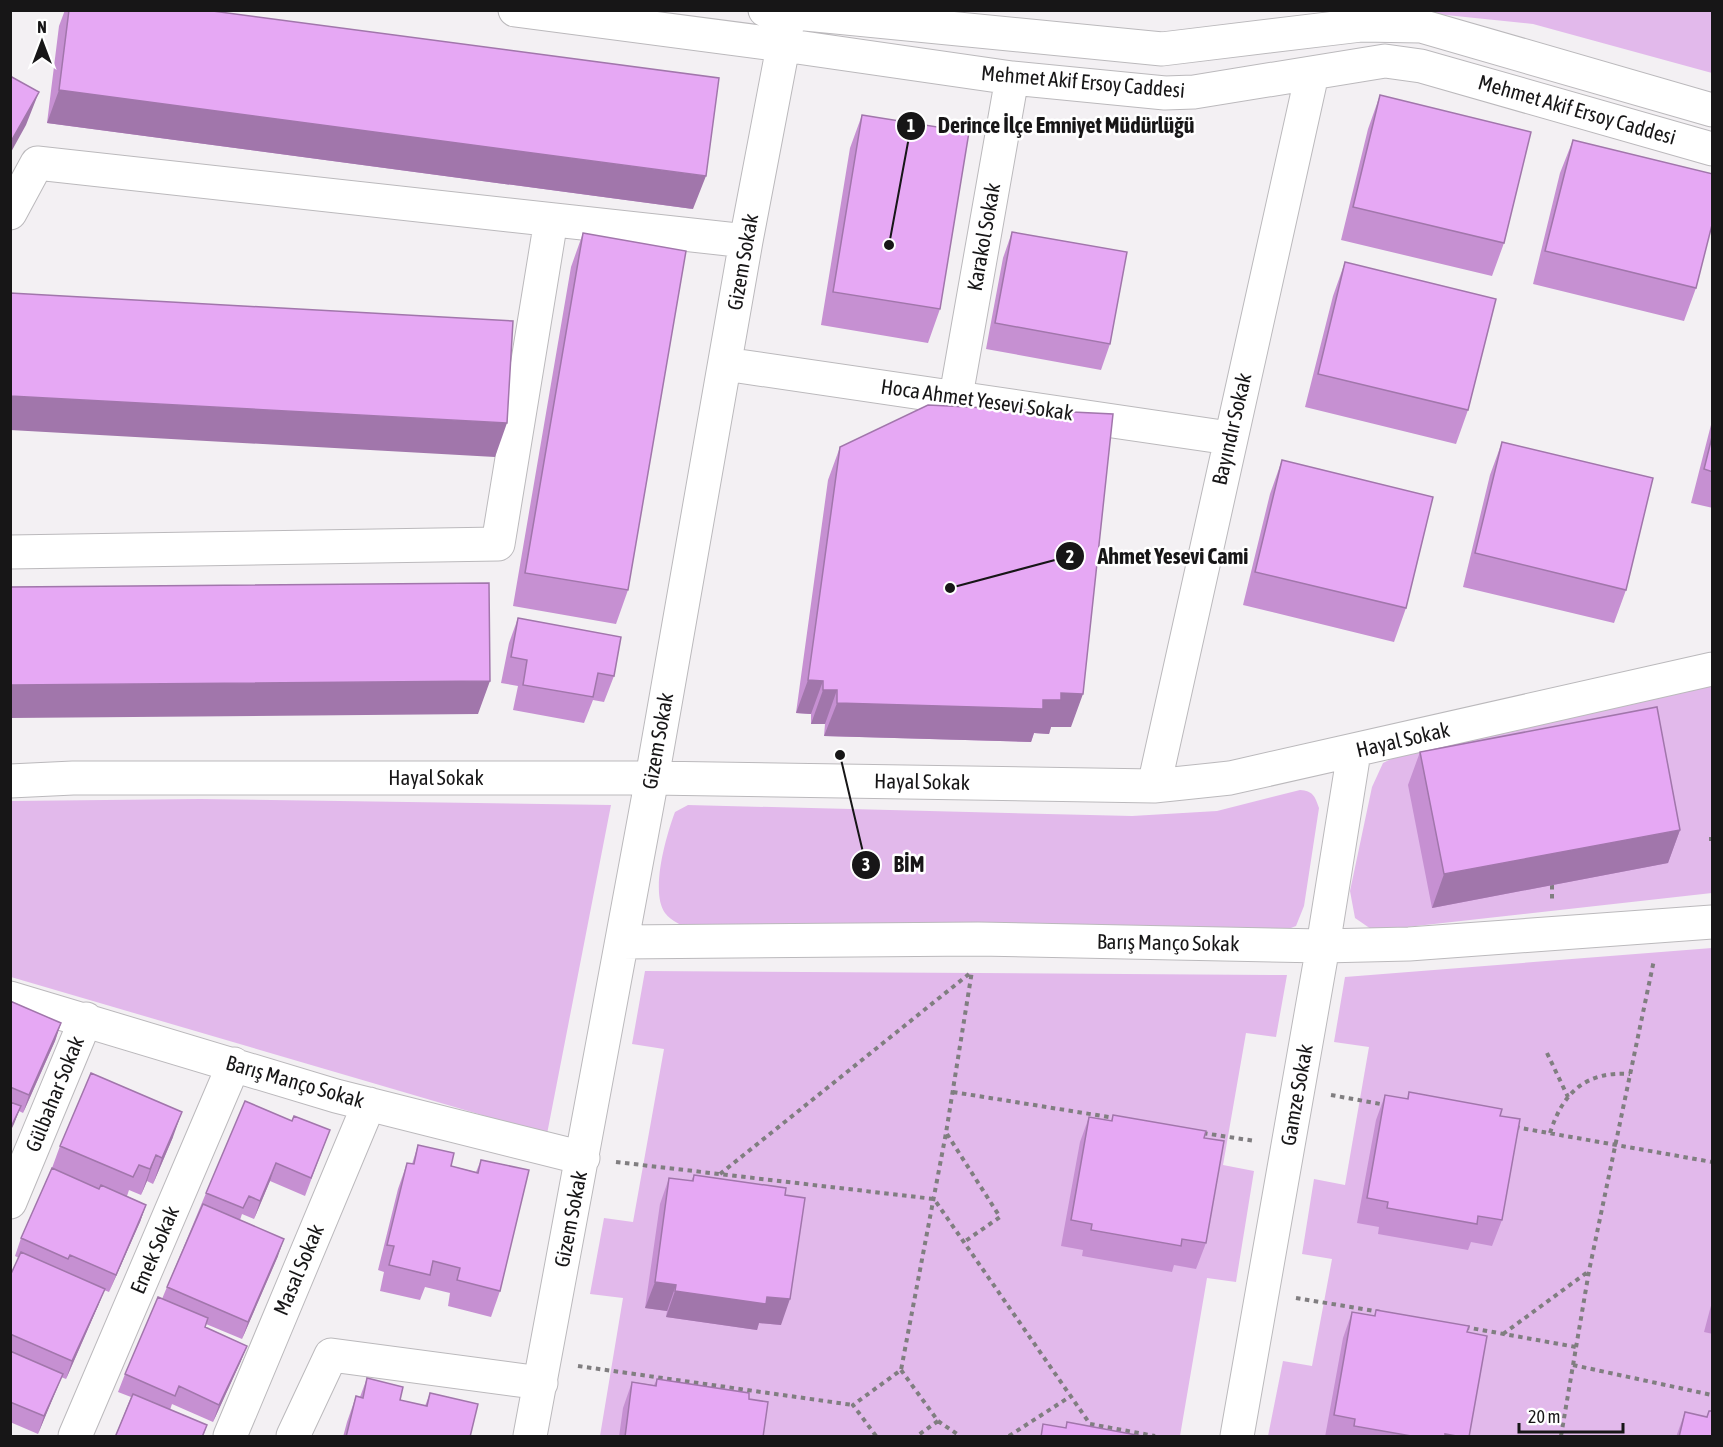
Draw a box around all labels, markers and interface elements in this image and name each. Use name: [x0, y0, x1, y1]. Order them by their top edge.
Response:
north arrow: [12, 12, 72, 72]
text: N: [37, 18, 47, 36]
street label: Mehmet Akif Ersoy Caddesi: [980, 60, 1186, 102]
street label: Mehmet Akif Ersoy Caddesi: [1476, 69, 1679, 149]
callout: Derince İlçe Emniyet Müdürlüğü: [896, 106, 1206, 146]
text: Derince İlçe Emniyet Müdürlüğü: [938, 112, 1194, 138]
text: 1: [907, 115, 915, 136]
street label: Karakol Sokak: [962, 181, 1004, 293]
street label: Gizem Sokak: [722, 212, 762, 312]
street label: Bayındır Sokak: [1206, 370, 1256, 487]
street label: Hoca Ahmet Yesevi Sokak: [879, 374, 1075, 424]
callout: Ahmet Yesevi Cami: [1055, 536, 1260, 576]
text: Ahmet Yesevi Cami: [1097, 543, 1248, 569]
text: 2: [1066, 546, 1074, 567]
street label: Gizem Sokak: [637, 691, 677, 791]
street label: Hayal Sokak: [1354, 717, 1452, 761]
street label: Hayal Sokak: [388, 765, 484, 789]
street label: Hayal Sokak: [874, 768, 970, 794]
callout: BİM: [851, 845, 936, 885]
text: BİM: [894, 851, 924, 877]
text: 3: [862, 854, 870, 875]
street label: Barış Manço Sokak: [1097, 929, 1239, 955]
street label: Gülbahar Sokak: [20, 1032, 88, 1155]
street label: Gamze Sokak: [1275, 1042, 1317, 1147]
street label: Barış Manço Sokak: [223, 1050, 367, 1112]
street label: Gizem Sokak: [549, 1169, 591, 1269]
street label: Emek Sokak: [125, 1202, 183, 1297]
street label: Masal Sokak: [268, 1221, 328, 1319]
scale bar: [1519, 1396, 1622, 1434]
text: 20 m: [1528, 1406, 1560, 1427]

